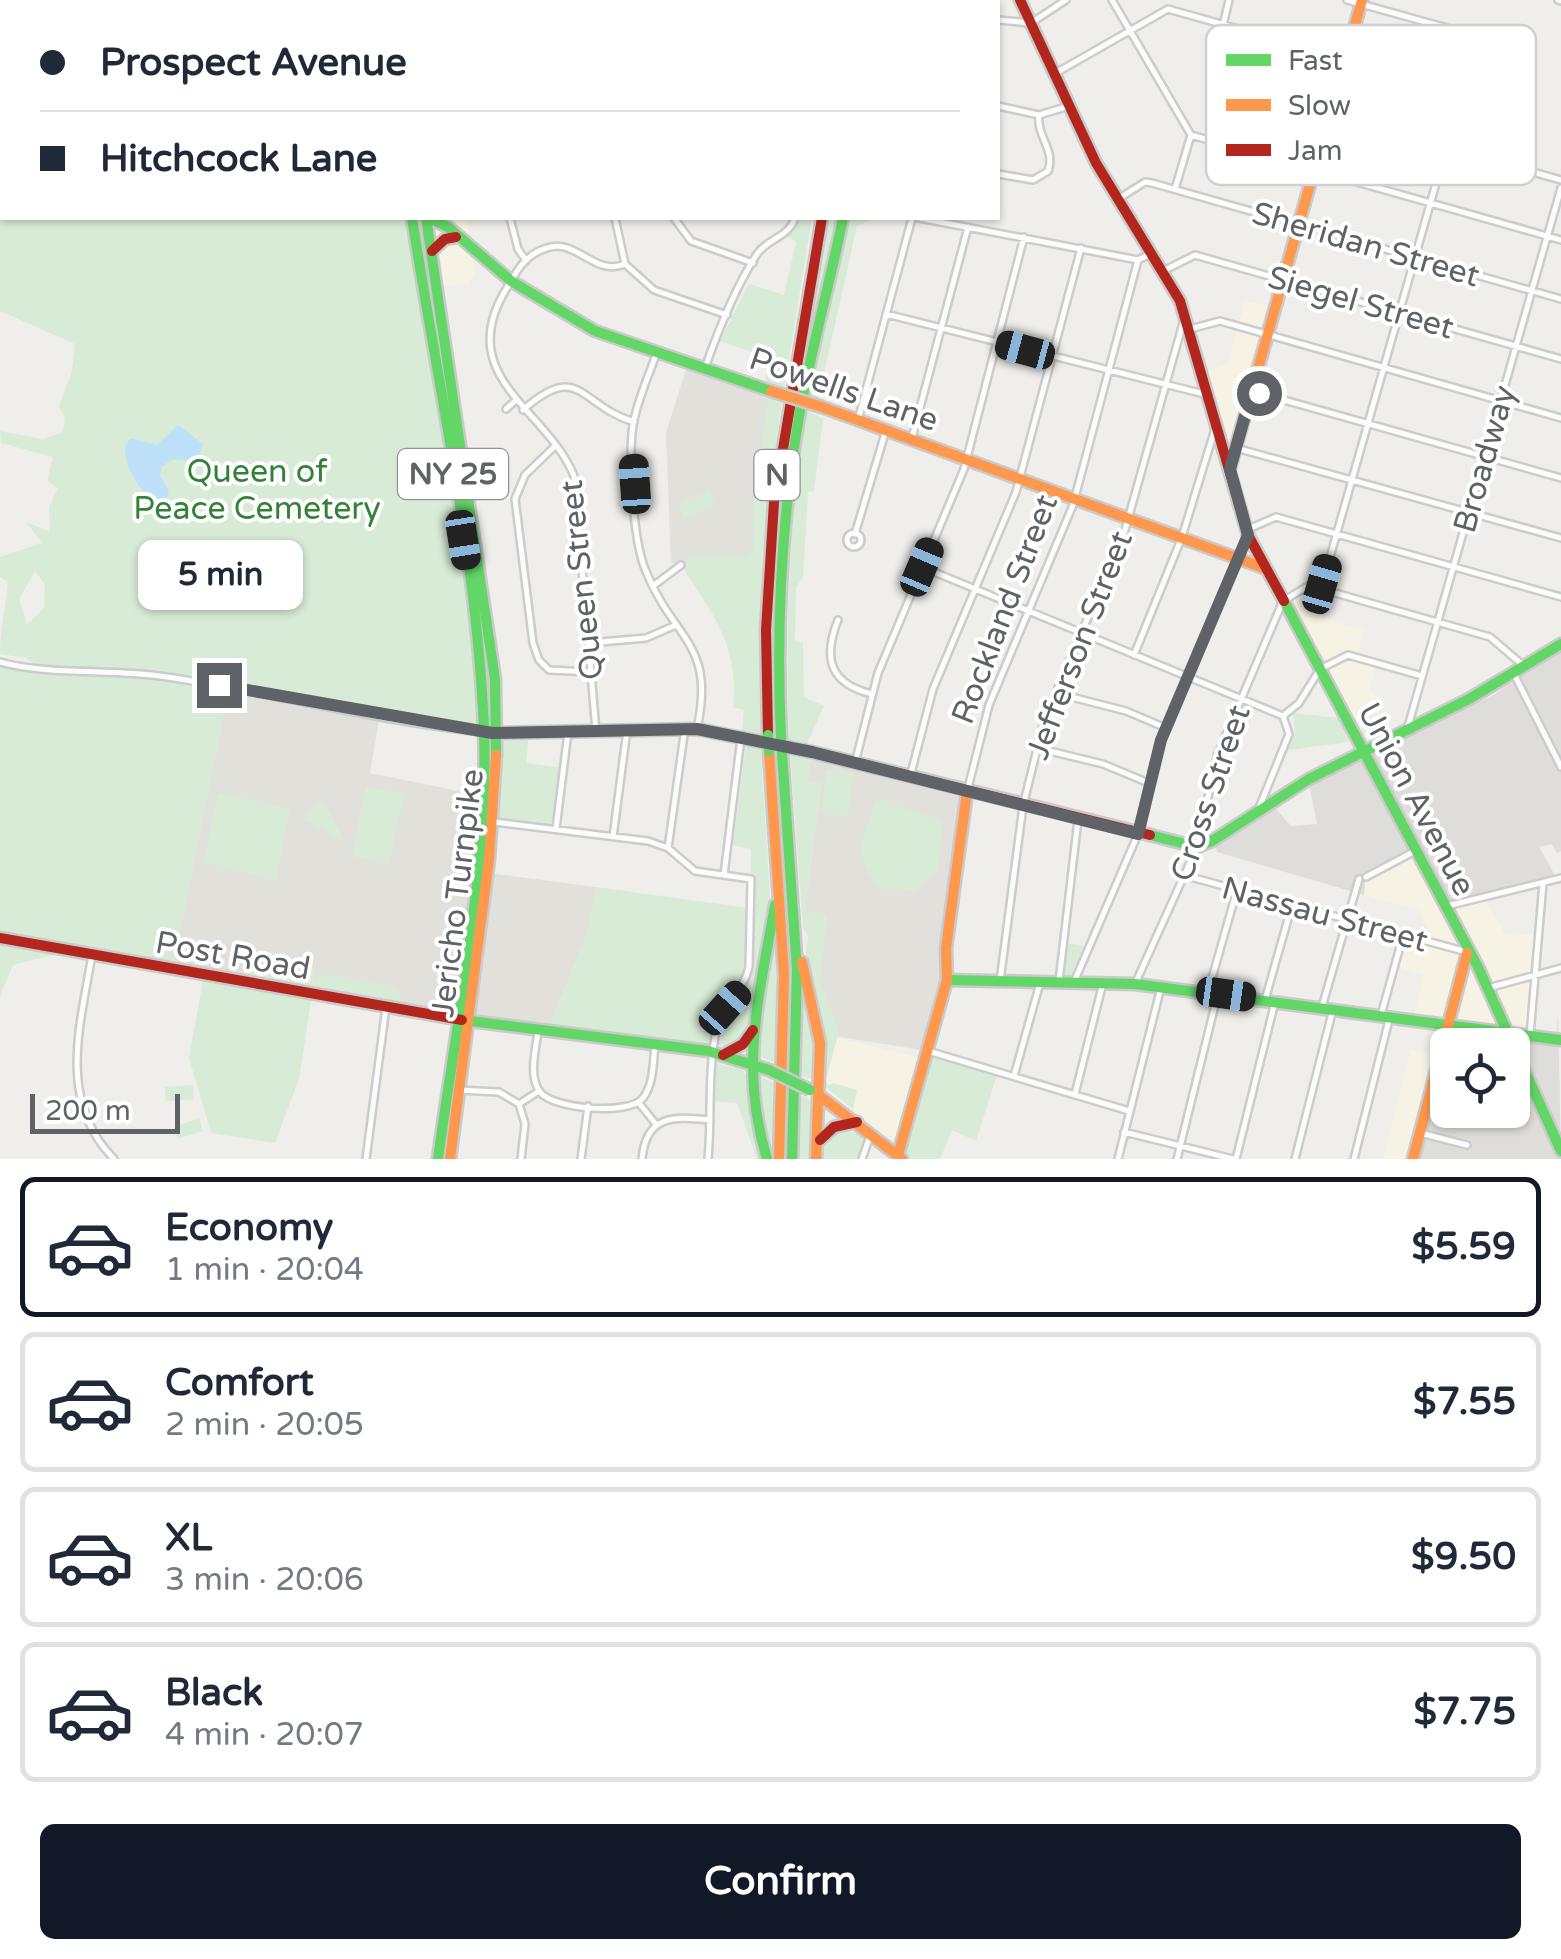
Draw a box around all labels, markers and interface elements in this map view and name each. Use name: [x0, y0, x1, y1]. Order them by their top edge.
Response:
legend: [1206, 25, 1536, 185]
text: Prospect Avenue: [100, 40, 407, 86]
text: Fast: [1288, 44, 1343, 78]
text: Slow: [1288, 89, 1351, 123]
text: Jam: [1288, 134, 1343, 168]
text: Hitchcock Lane: [100, 136, 377, 182]
street label: Sheridan Street: [1248, 194, 1484, 296]
street label: Siegel Street: [1263, 258, 1458, 348]
car: [992, 328, 1058, 372]
street label: Powells Lane: [744, 340, 943, 440]
route start: [1237, 371, 1282, 416]
street label: Broadway: [1446, 381, 1524, 537]
road number: NY 25: [398, 449, 508, 499]
road number: N: [754, 450, 800, 500]
park label: Queen of Peace Cemetery: [133, 453, 381, 528]
car: [618, 453, 652, 515]
street label: Queen Street: [553, 478, 611, 682]
street label: Rockland Street: [944, 490, 1066, 729]
car: [443, 508, 483, 572]
street label: Jefferson Street: [1019, 526, 1141, 765]
car: [896, 534, 948, 600]
callout: 5 min: [136, 540, 302, 610]
car: [1299, 551, 1345, 617]
text: 5 min: [178, 556, 263, 594]
route end: [197, 663, 242, 708]
street label: Union Avenue: [1349, 697, 1483, 902]
street label: Cross Street: [1163, 700, 1259, 886]
street label: Jericho Turnpike: [424, 767, 492, 1019]
street label: Nassau Street: [1218, 869, 1432, 961]
street label: Post Road: [152, 924, 313, 988]
car: [1194, 975, 1258, 1013]
car: [694, 976, 756, 1040]
map controls: [1430, 1028, 1530, 1128]
button: locate: [1430, 1028, 1530, 1128]
scale bar: [30, 1089, 180, 1134]
text: 200 m: [45, 1094, 131, 1128]
icon: car: [45, 1202, 135, 1292]
text: Economy: [165, 1205, 333, 1251]
text: $5.59: [1411, 1224, 1516, 1270]
text: 1 min · 20:04: [165, 1251, 364, 1289]
icon: car: [45, 1357, 135, 1447]
text: Comfort: [165, 1360, 314, 1406]
text: $7.55: [1413, 1379, 1516, 1425]
text: 2 min · 20:05: [165, 1406, 364, 1444]
icon: car: [45, 1512, 135, 1602]
text: XL: [165, 1515, 212, 1561]
text: $9.50: [1411, 1534, 1516, 1580]
text: 3 min · 20:06: [165, 1561, 364, 1599]
icon: car: [45, 1667, 135, 1757]
text: Black: [165, 1670, 263, 1716]
text: $7.75: [1413, 1689, 1516, 1735]
text: 4 min · 20:07: [165, 1716, 364, 1754]
button: Confirm: [40, 1824, 1521, 1939]

